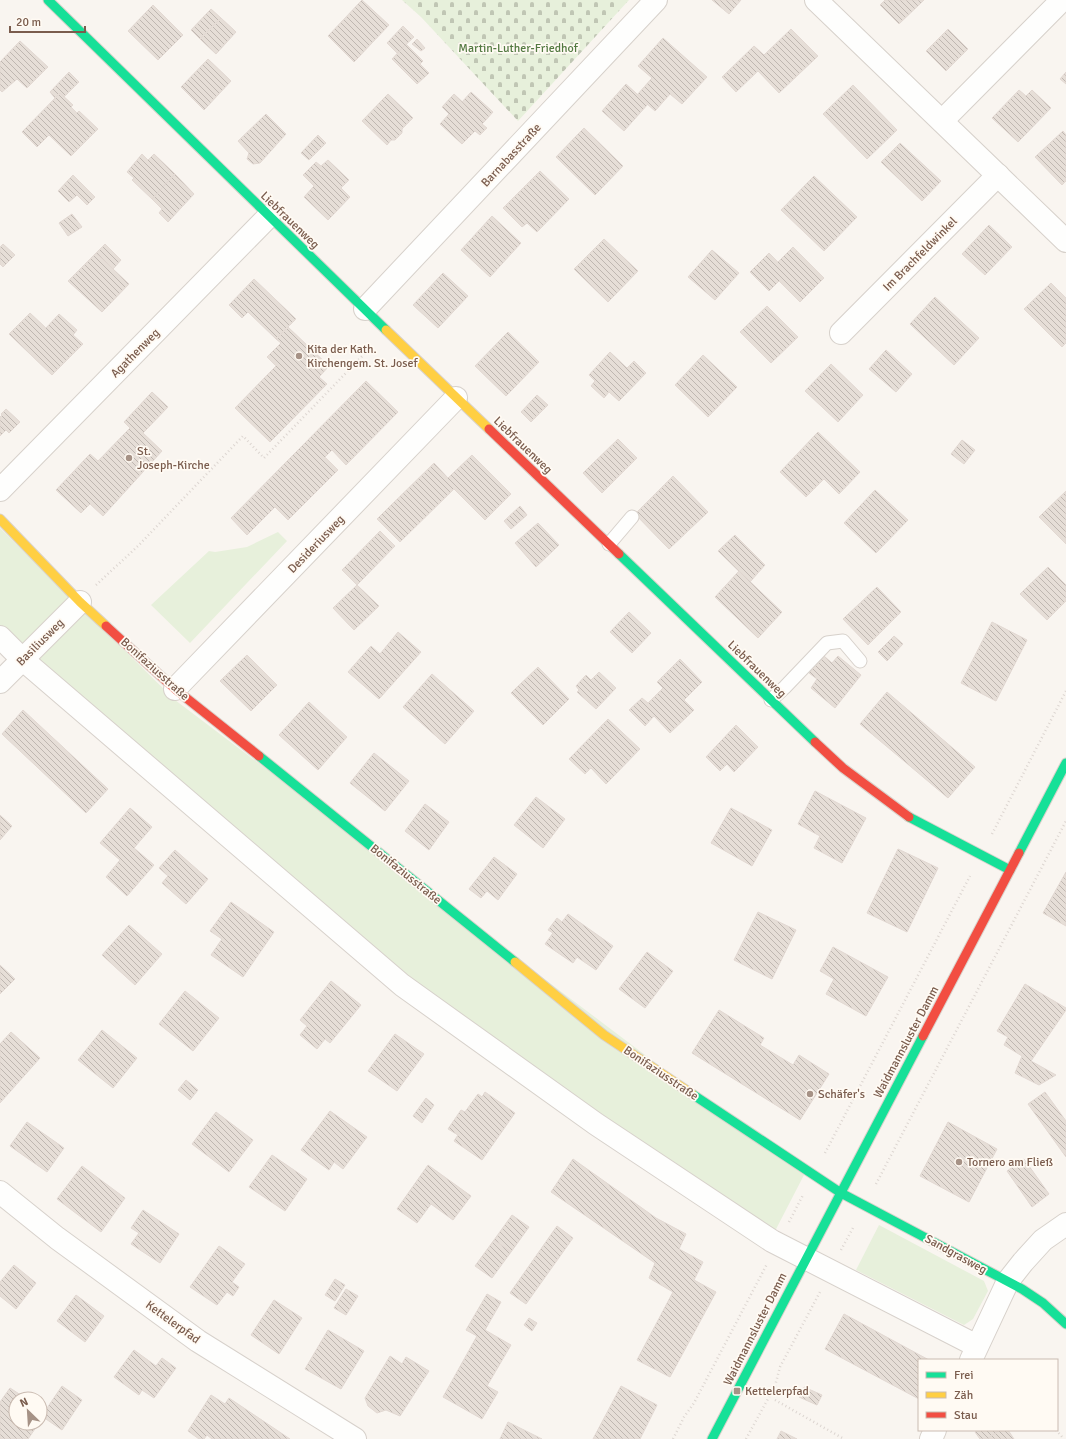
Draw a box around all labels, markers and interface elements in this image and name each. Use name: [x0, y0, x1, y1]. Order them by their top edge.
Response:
scale bar: [10, 8, 85, 34]
text: 20 m: [16, 15, 41, 30]
park label: Martin-Luther-Friedhof: [458, 41, 579, 56]
street label: Barnabasstraße: [478, 120, 545, 190]
street label: Liebfrauenweg: [257, 189, 322, 252]
street label: Im Brachfeldwinkel: [880, 214, 961, 295]
street label: Agathenweg: [108, 326, 163, 381]
place label: Kita der Kath. Kirchengem. St. Josef: [307, 342, 419, 371]
marker: Kita der Kath. Kirchengem. St. Josef: [294, 351, 304, 361]
street label: Liebfrauenweg: [490, 414, 555, 477]
place label: St. Joseph-Kirche: [137, 444, 210, 473]
marker: St. Joseph-Kirche: [124, 453, 134, 463]
street label: Desideriusweg: [285, 512, 348, 577]
street label: Basiliusweg: [13, 615, 67, 669]
street label: Bonifaziusstraße: [117, 635, 192, 704]
street label: Liebfrauenweg: [724, 638, 789, 701]
street label: Bonifaziusstraße: [367, 841, 444, 908]
street label: Waidmannsluster Damm: [871, 984, 942, 1101]
street label: Bonifaziusstraße: [620, 1043, 701, 1104]
place label: Schäfer's: [818, 1087, 865, 1102]
marker: Schäfer's: [805, 1089, 815, 1099]
place label: Tornero am Fließ: [967, 1155, 1053, 1170]
marker: Tornero am Fließ: [954, 1157, 964, 1167]
street label: Sandgrasweg: [922, 1231, 989, 1278]
street label: Waidmannsluster Damm: [720, 1270, 790, 1388]
street label: Kettelerpfad: [142, 1298, 203, 1347]
legend: [918, 1359, 1058, 1431]
text: Frei: [954, 1368, 973, 1383]
place label: Kettelerpfad: [745, 1384, 809, 1399]
marker: Kettelerpfad: [732, 1386, 742, 1396]
text: Zäh: [954, 1388, 973, 1403]
north arrow: [8, 1391, 48, 1431]
text: N: [18, 1395, 30, 1410]
text: Stau: [954, 1408, 978, 1423]

